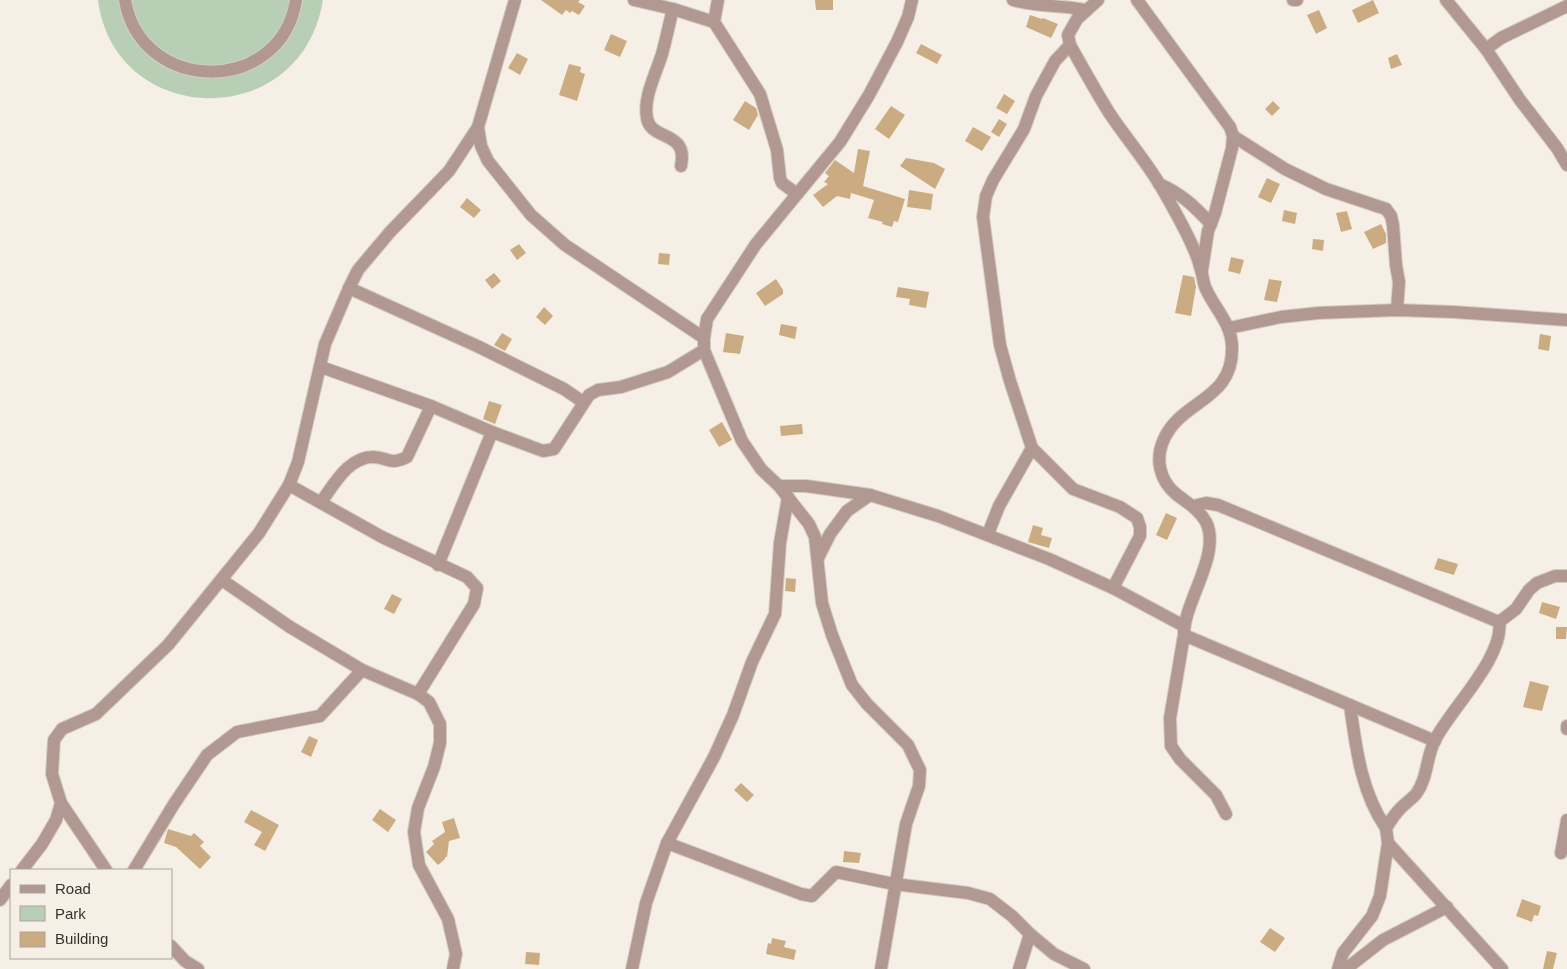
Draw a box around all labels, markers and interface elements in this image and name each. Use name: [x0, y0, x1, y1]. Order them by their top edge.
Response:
legend: [10, 869, 172, 959]
text: Road: [55, 880, 91, 897]
text: Park: [55, 905, 86, 922]
text: Building: [55, 930, 108, 947]

